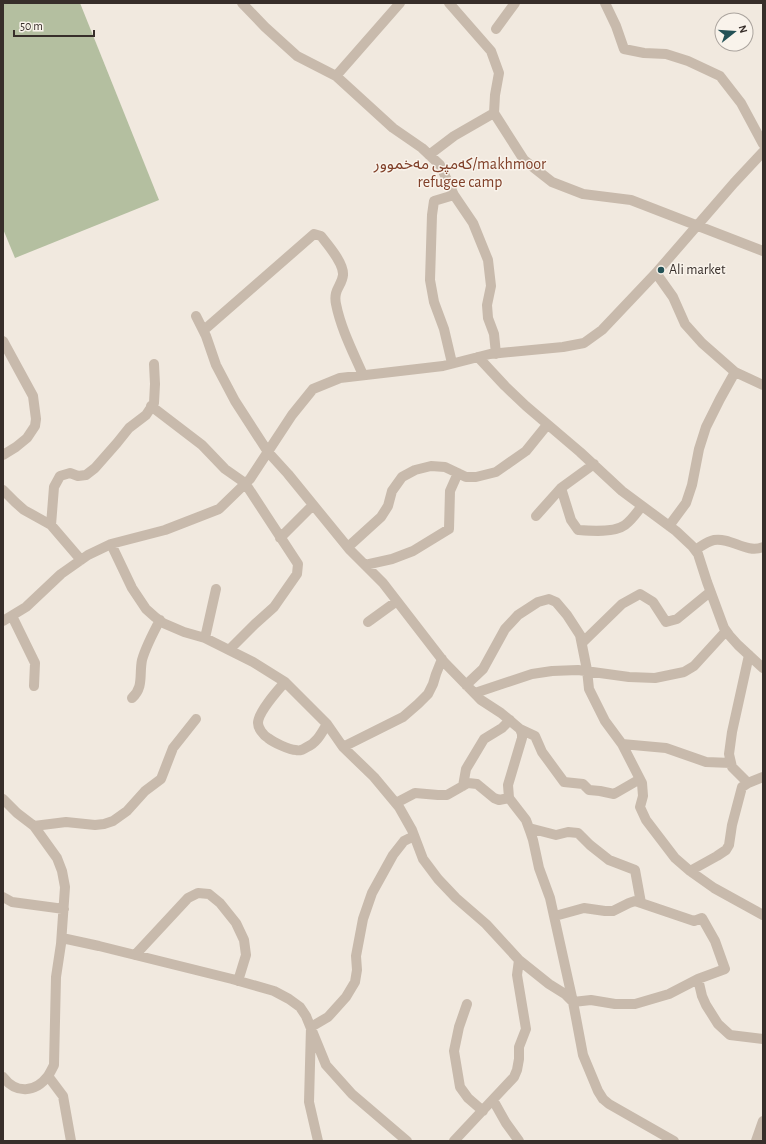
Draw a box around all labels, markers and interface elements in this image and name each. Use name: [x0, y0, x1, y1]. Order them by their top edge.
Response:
scale bar: [14, 12, 94, 38]
north arrow: [714, 12, 754, 52]
text: 50 m: [20, 20, 43, 32]
text: N: [737, 24, 749, 34]
district label: کەمپی مەخموور/makhmoor refugee camp: [373, 156, 547, 190]
place label: Ali market: [669, 263, 726, 277]
marker: Ali market: [656, 265, 666, 275]

